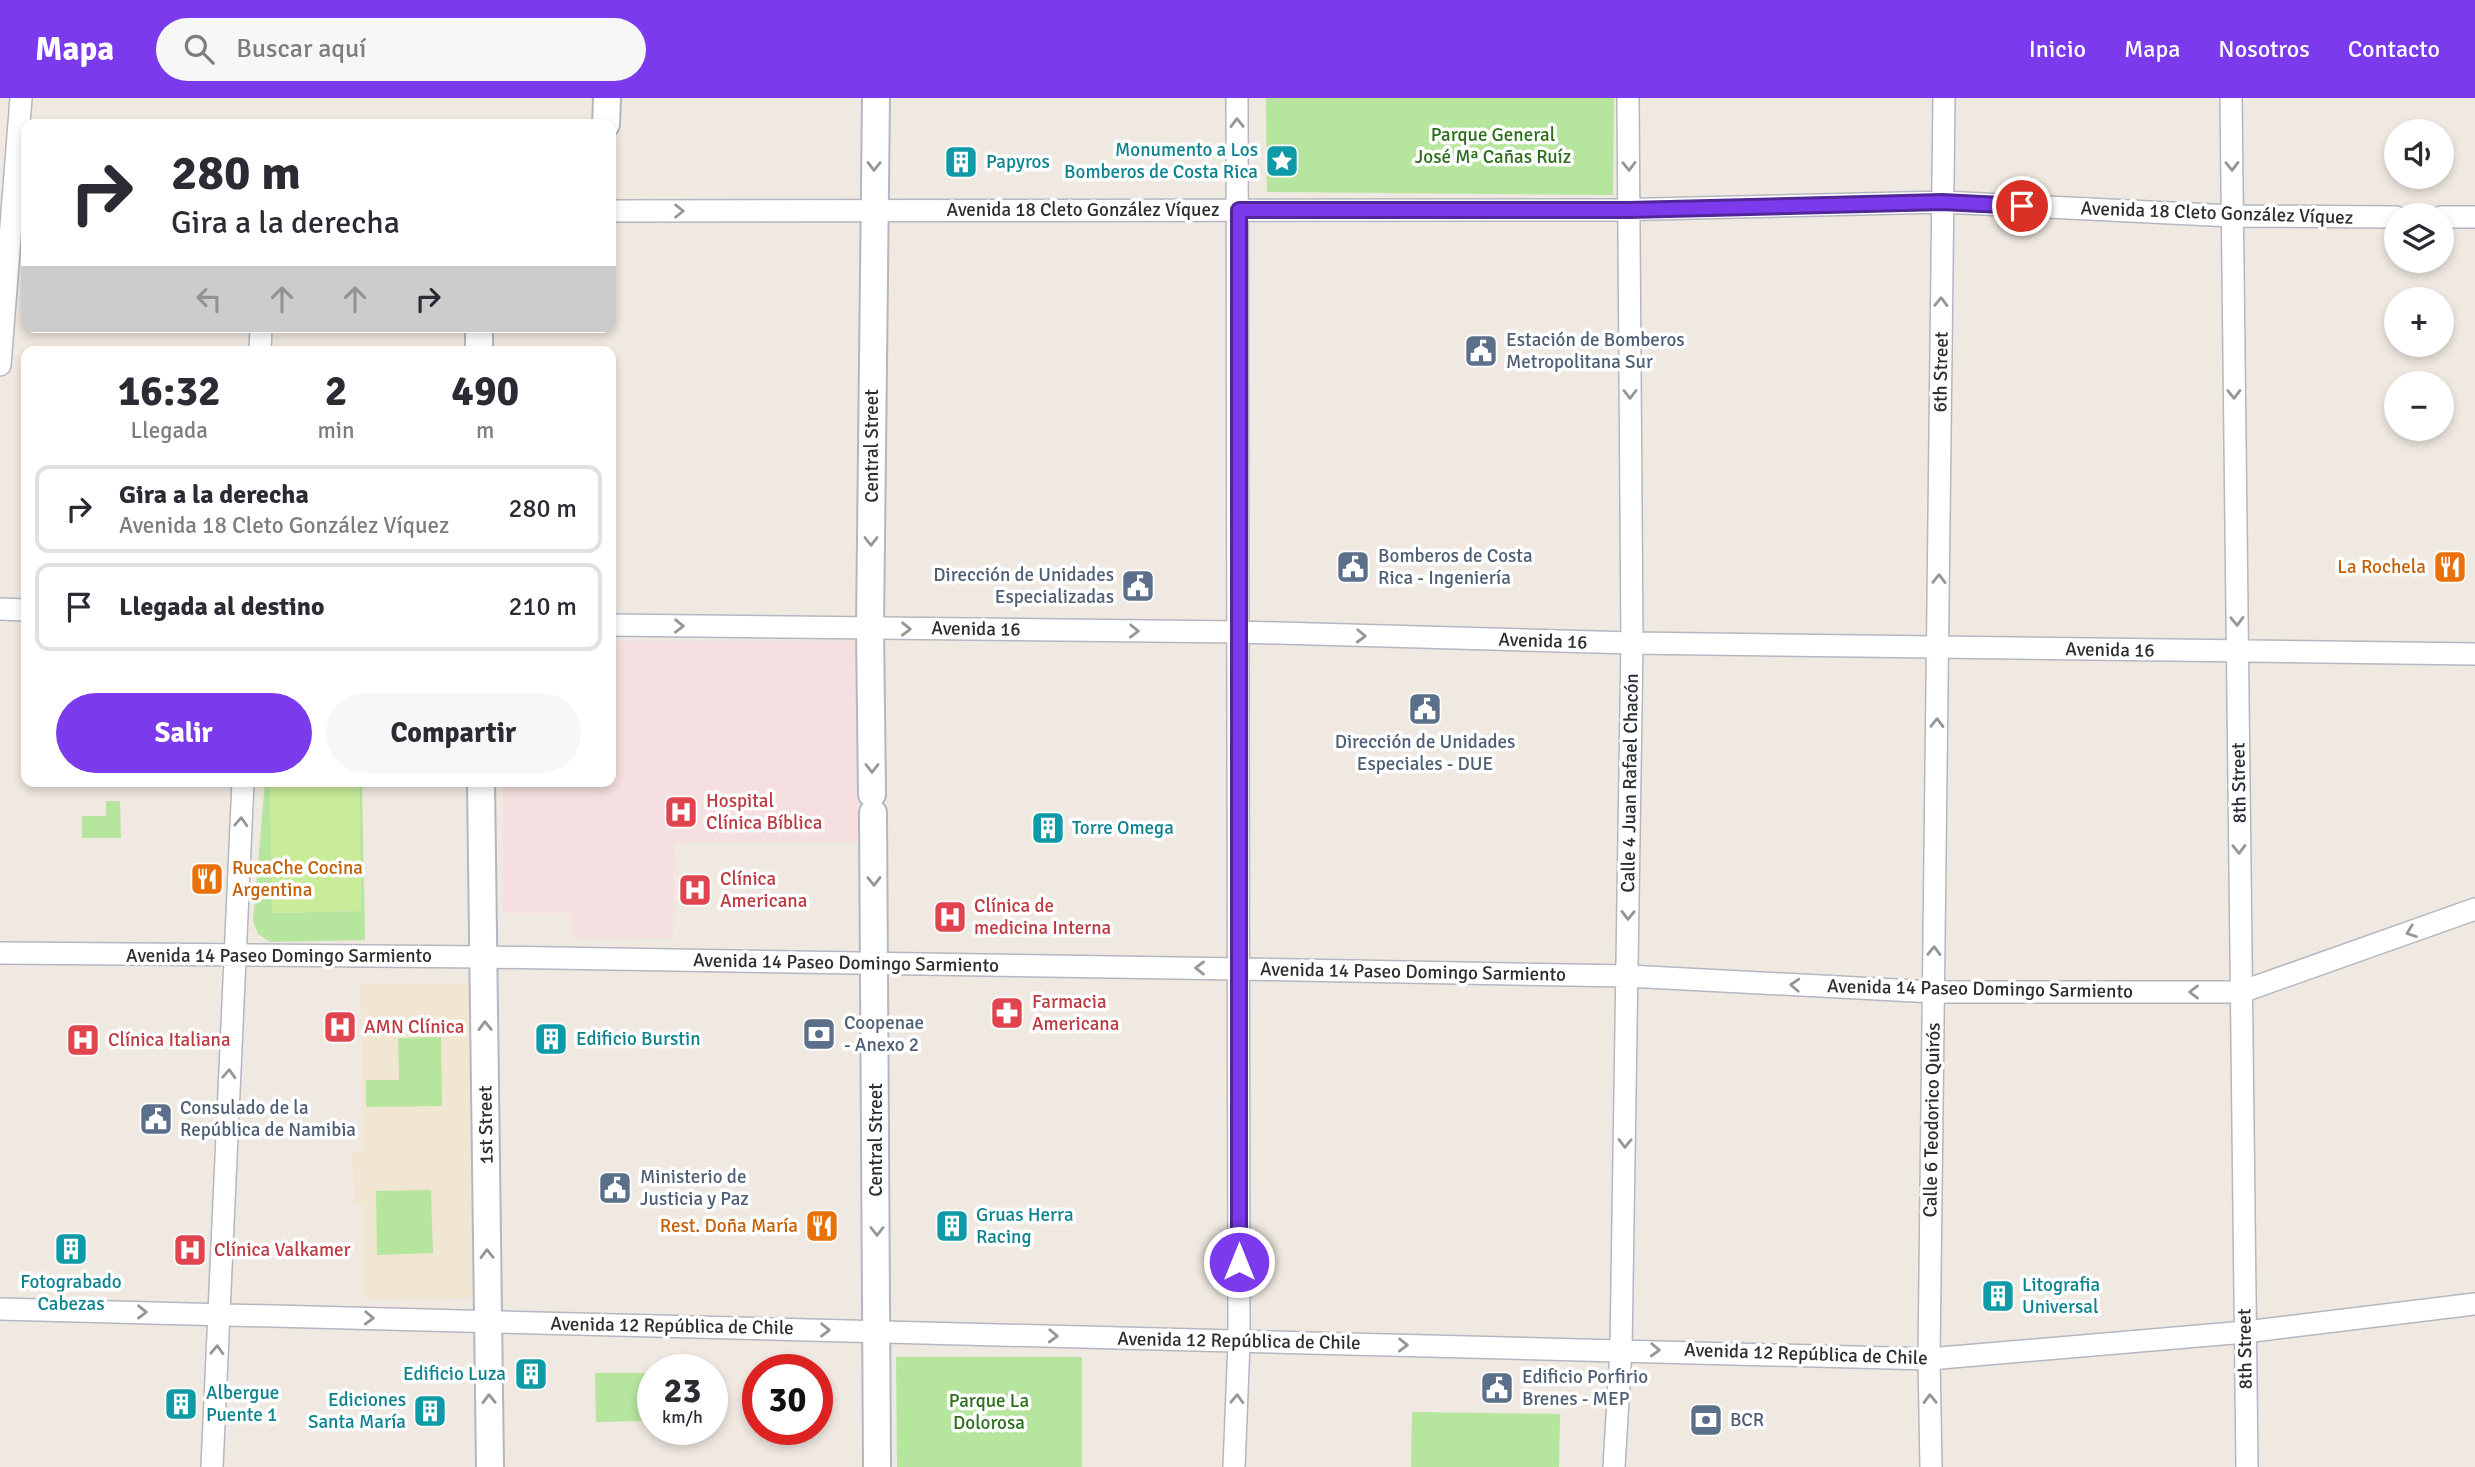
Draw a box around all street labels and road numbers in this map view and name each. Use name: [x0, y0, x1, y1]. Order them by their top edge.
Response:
street label: Avenida 18 Cleto González Víquez: [2080, 196, 2354, 230]
street label: Avenida 18 Cleto González Víquez: [947, 198, 1219, 222]
street label: 6th Street: [1928, 331, 1954, 413]
street label: Central Street: [860, 389, 884, 503]
street label: Avenida 16: [931, 616, 1021, 642]
street label: Avenida 16: [1498, 627, 1588, 655]
street label: Avenida 16: [2065, 637, 2155, 663]
street label: Calle 4 Juan Rafael Chacón: [1616, 673, 1644, 893]
street label: 8th Street: [2226, 742, 2252, 824]
street label: Avenida 14 Paseo Domingo Sarmiento: [126, 944, 432, 968]
street label: Avenida 14 Paseo Domingo Sarmiento: [693, 948, 999, 978]
street label: Avenida 14 Paseo Domingo Sarmiento: [1260, 957, 1566, 987]
street label: Avenida 14 Paseo Domingo Sarmiento: [1827, 974, 2133, 1004]
street label: Calle 6 Teodorico Quirós: [1918, 1022, 1946, 1218]
street label: Central Street: [864, 1083, 888, 1197]
street label: 1st Street: [473, 1085, 499, 1165]
street label: 8th Street: [2232, 1308, 2258, 1390]
street label: Avenida 12 República de Chile: [550, 1312, 794, 1340]
street label: Avenida 12 República de Chile: [1117, 1327, 1361, 1355]
street label: Avenida 12 República de Chile: [1684, 1338, 1928, 1370]

